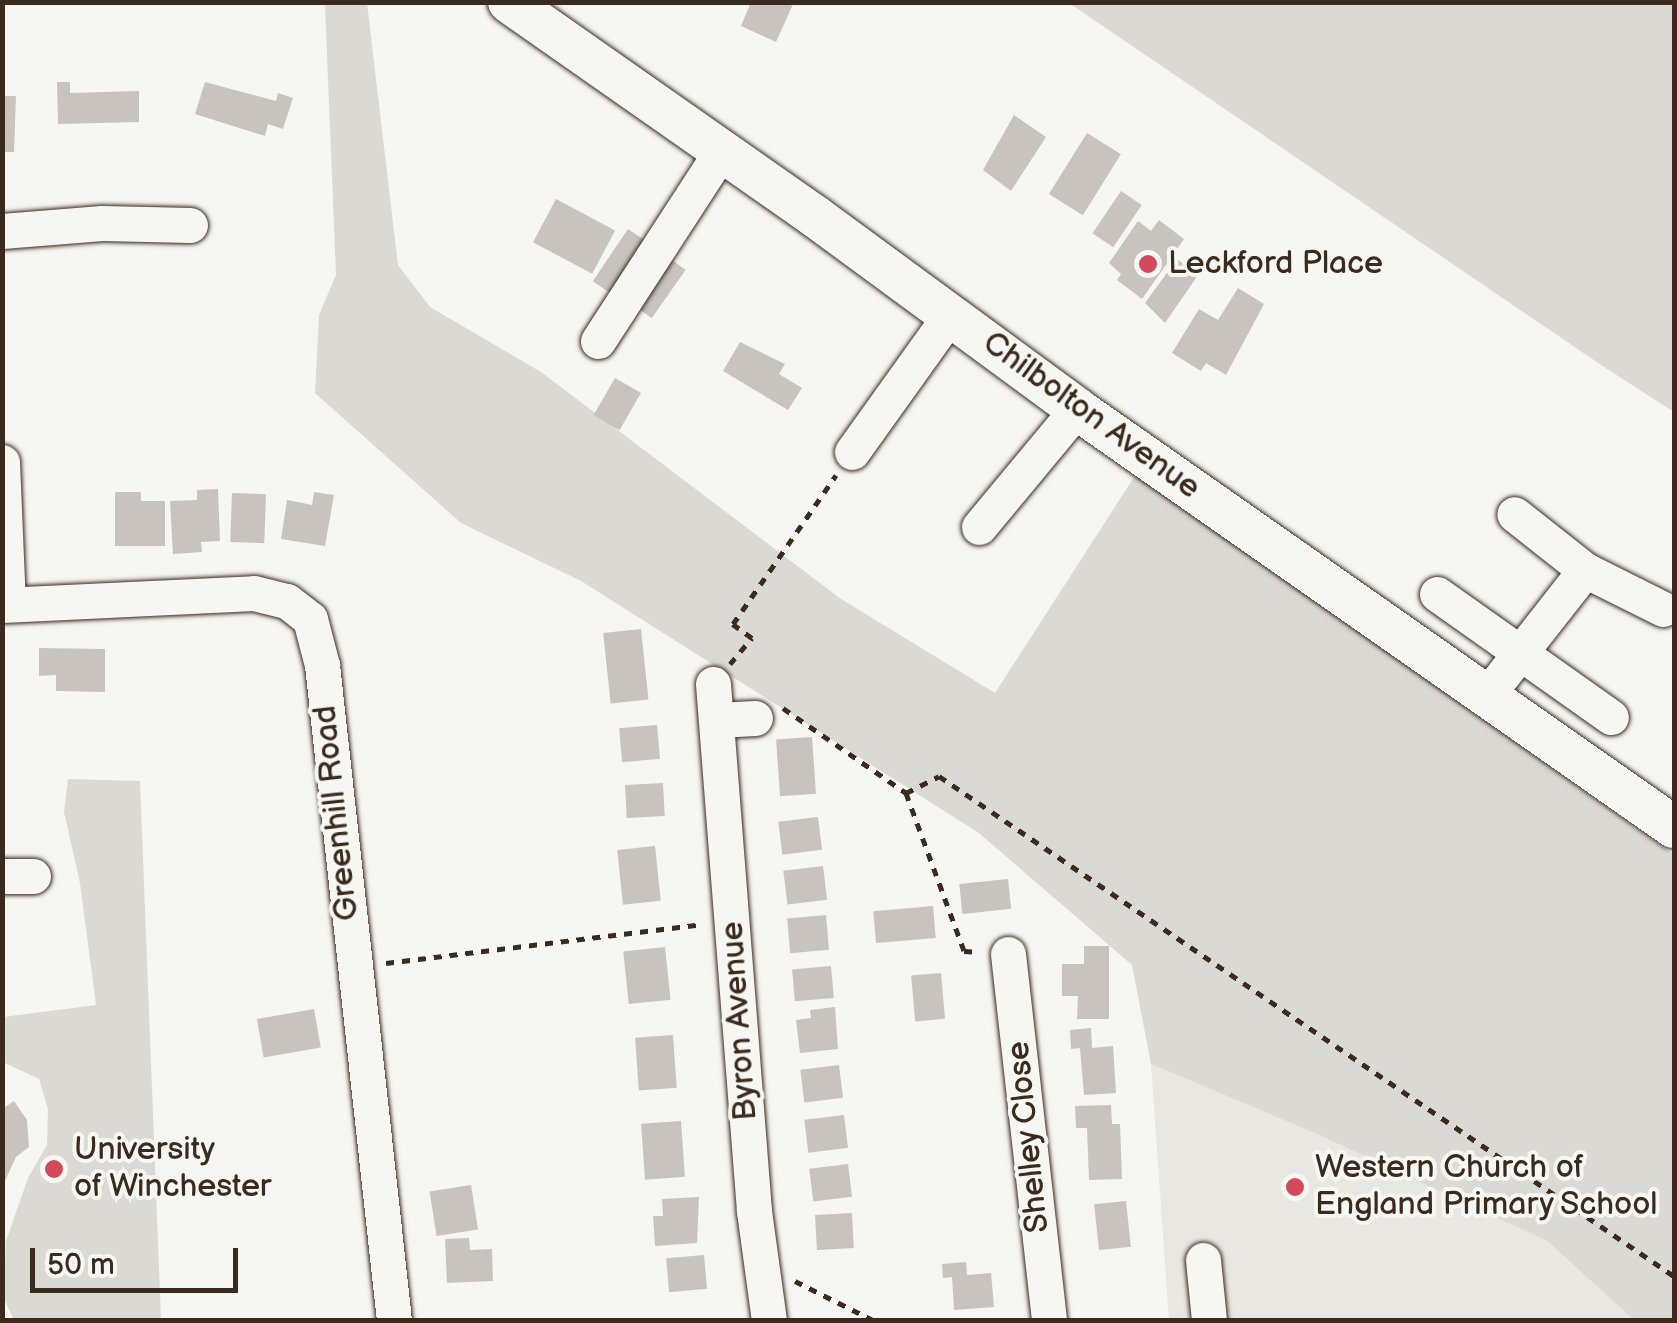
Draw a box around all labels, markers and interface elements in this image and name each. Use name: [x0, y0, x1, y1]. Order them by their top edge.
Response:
place label: Leckford Place: [1168, 245, 1383, 283]
marker: Leckford Place: [1137, 253, 1159, 275]
street label: Chilbolton Avenue: [975, 324, 1207, 508]
street label: Greenhill Road: [307, 703, 367, 923]
street label: Byron Avenue: [714, 920, 766, 1122]
street label: Shelley Close: [1000, 1038, 1058, 1236]
place label: University of Winchester: [74, 1132, 273, 1207]
place label: Western Church of England Primary School: [1315, 1150, 1660, 1225]
marker: University of Winchester: [43, 1158, 65, 1180]
marker: Western Church of England Primary School: [1284, 1176, 1306, 1198]
scale bar: [35, 1228, 242, 1290]
text: 50 m: [47, 1247, 115, 1283]

